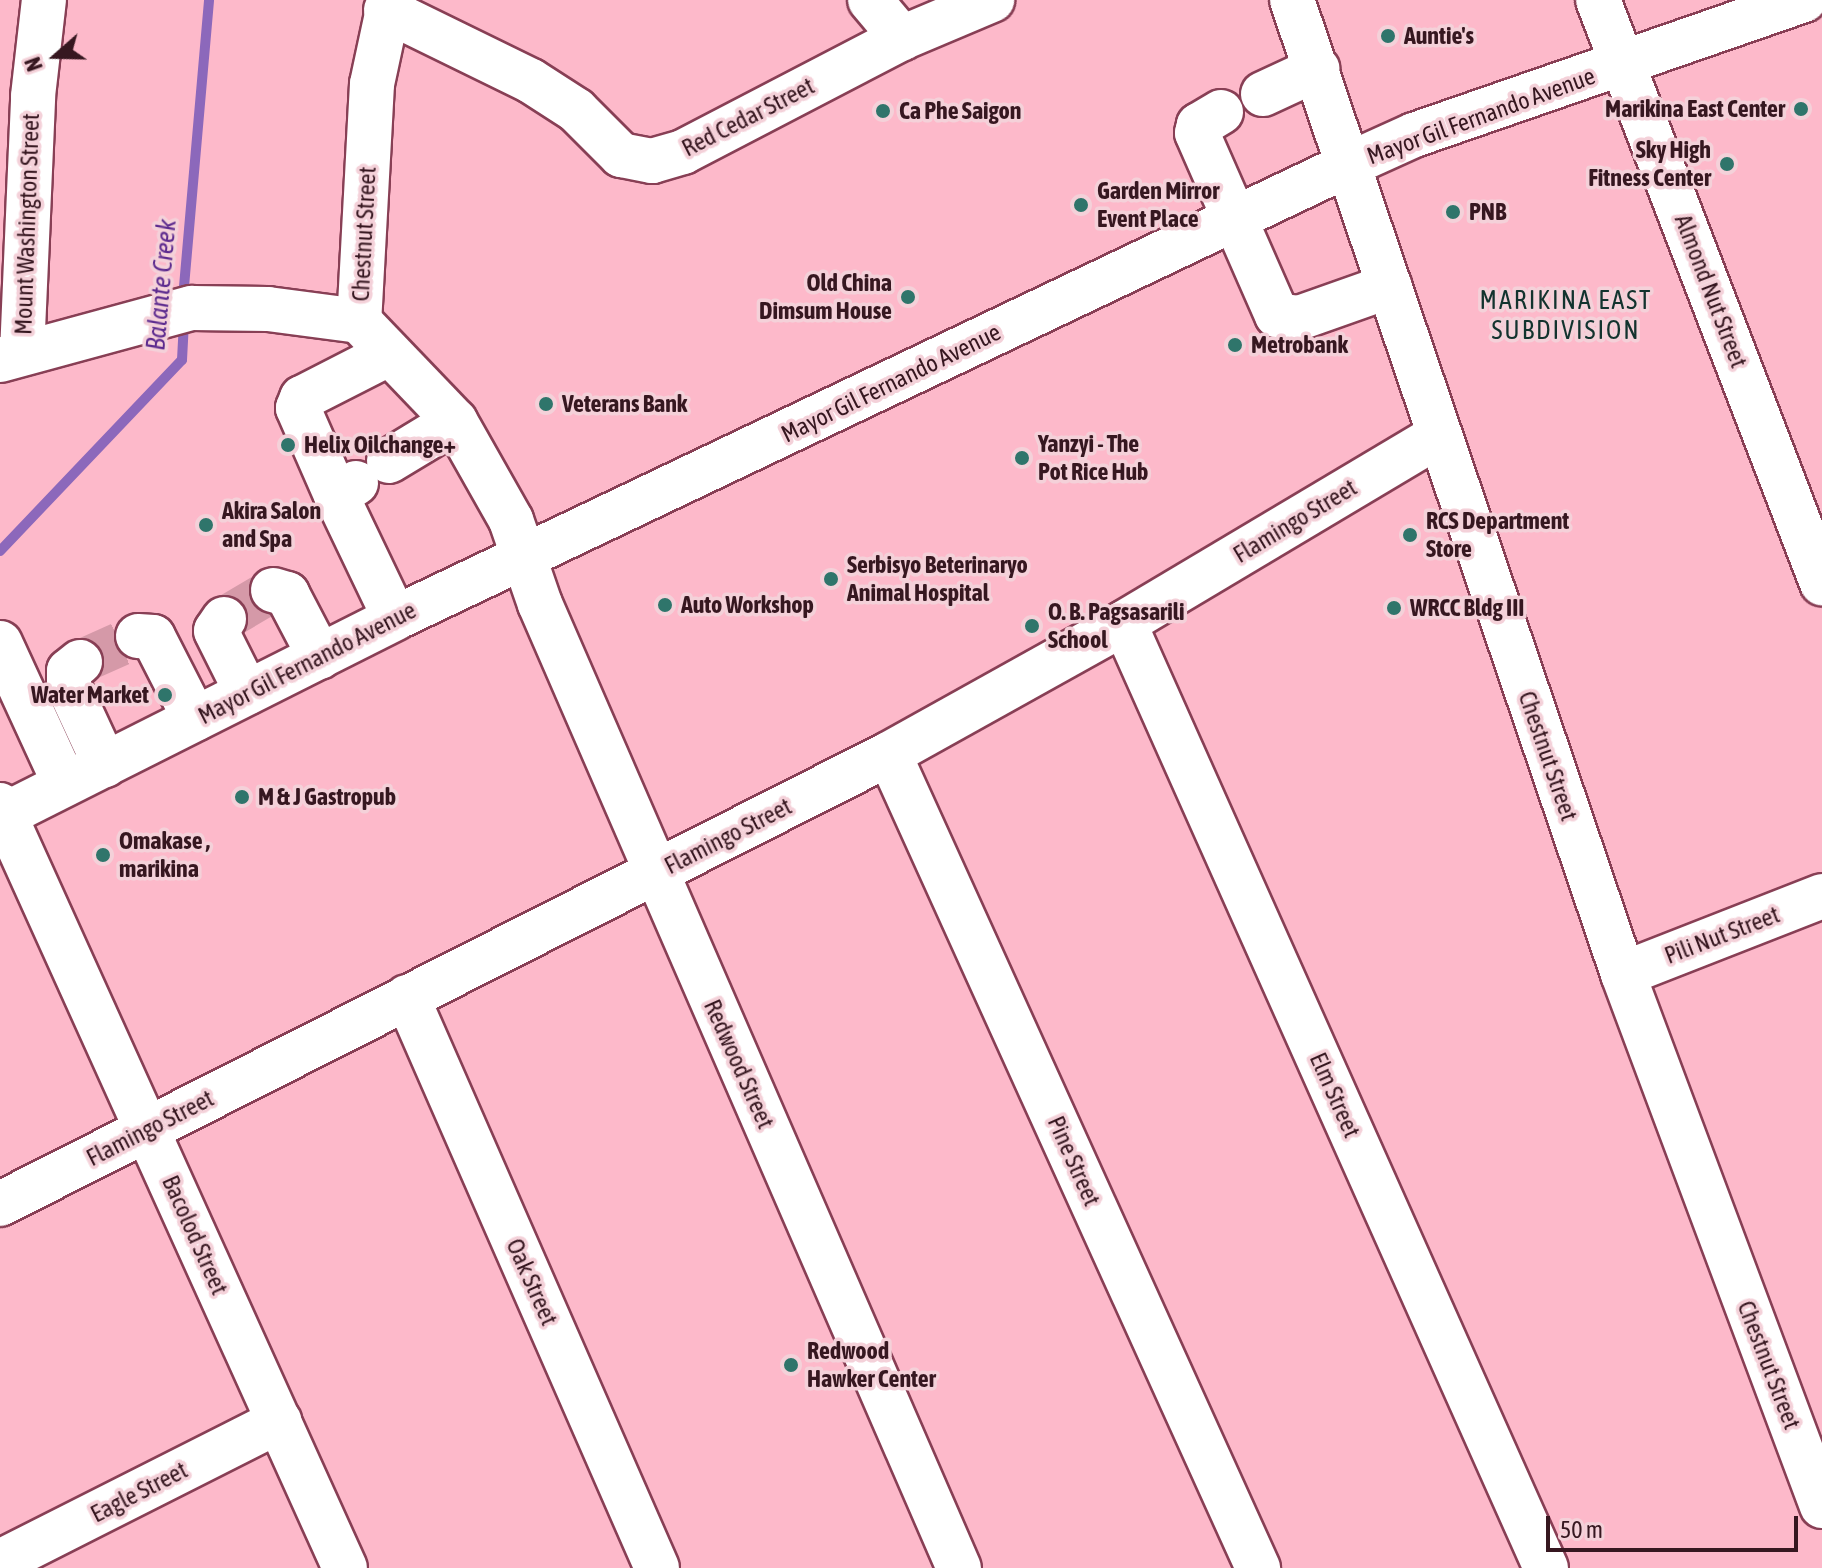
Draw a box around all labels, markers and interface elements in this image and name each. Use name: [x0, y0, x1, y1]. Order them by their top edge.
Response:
north arrow: [16, 16, 96, 96]
place label: Auntie's: [1404, 22, 1474, 50]
marker: Auntie's: [1379, 27, 1397, 45]
text: N: [19, 54, 48, 75]
street label: Mayor Gil Fernando Avenue: [1363, 61, 1599, 171]
street label: Red Cedar Street: [677, 71, 819, 163]
place label: Marikina East Center: [1605, 95, 1785, 123]
place label: Ca Phe Saigon: [899, 97, 1021, 125]
marker: Marikina East Center: [1792, 100, 1810, 118]
marker: Ca Phe Saigon: [874, 102, 892, 120]
street label: Mount Washington Street: [9, 113, 45, 335]
place label: Sky High Fitness Center: [1588, 136, 1711, 192]
marker: Sky High Fitness Center: [1718, 155, 1736, 173]
street label: Chestnut Street: [346, 166, 382, 302]
place label: Garden Mirror Event Place: [1097, 177, 1219, 233]
marker: Garden Mirror Event Place: [1072, 196, 1090, 214]
place label: PNB: [1469, 198, 1506, 226]
marker: PNB: [1444, 203, 1462, 221]
street label: Almond Nut Street: [1669, 210, 1753, 372]
water label: Balante Creek: [141, 218, 183, 352]
place label: Old China Dimsum House: [759, 269, 892, 325]
district label: MARIKINA EAST SUBDIVISION: [1480, 285, 1652, 346]
marker: Old China Dimsum House: [899, 288, 917, 306]
street label: Mayor Gil Fernando Avenue: [777, 317, 1005, 449]
place label: Metrobank: [1251, 331, 1348, 359]
marker: Metrobank: [1226, 336, 1244, 354]
place label: Veterans Bank: [562, 390, 687, 418]
marker: Veterans Bank: [537, 395, 555, 413]
place label: Yanzyi - The Pot Rice Hub: [1038, 430, 1148, 486]
place label: Helix Oilchange+: [304, 431, 456, 459]
marker: Helix Oilchange+: [279, 436, 297, 454]
marker: Yanzyi - The Pot Rice Hub: [1013, 449, 1031, 467]
street label: Flamingo Street: [1228, 473, 1362, 569]
place label: Akira Salon and Spa: [222, 497, 321, 553]
place label: RCS Department Store: [1426, 507, 1569, 563]
marker: Akira Salon and Spa: [197, 516, 215, 534]
marker: RCS Department Store: [1401, 526, 1419, 544]
place label: Serbisyo Beterinaryo Animal Hospital: [847, 551, 1028, 607]
marker: Serbisyo Beterinaryo Animal Hospital: [822, 570, 840, 588]
place label: Auto Workshop: [681, 591, 814, 619]
place label: WRCC Bldg III: [1410, 594, 1524, 622]
street label: Mayor Gil Fernando Avenue: [193, 596, 421, 730]
marker: Auto Workshop: [656, 596, 674, 614]
place label: O. B. Pagsasarili School: [1048, 598, 1185, 654]
marker: WRCC Bldg III: [1385, 599, 1403, 617]
marker: O. B. Pagsasarili School: [1023, 617, 1041, 635]
place label: Water Market: [31, 681, 149, 709]
marker: Water Market: [156, 686, 174, 704]
street label: Chestnut Street: [1512, 688, 1584, 824]
place label: M & J Gastropub: [258, 783, 396, 811]
marker: M & J Gastropub: [233, 788, 251, 806]
street label: Flamingo Street: [660, 792, 796, 880]
place label: Omakase , marikina: [119, 827, 210, 883]
marker: Omakase , marikina: [94, 846, 112, 864]
street label: Pili Nut Street: [1661, 900, 1783, 970]
street label: Redwood Street: [698, 995, 780, 1133]
street label: Elm Street: [1304, 1048, 1366, 1142]
street label: Flamingo Street: [82, 1084, 218, 1172]
street label: Pine Street: [1041, 1112, 1107, 1210]
street label: Bacolod Street: [156, 1171, 234, 1299]
street label: Oak Street: [500, 1234, 564, 1330]
street label: Chestnut Street: [1731, 1297, 1807, 1433]
place label: Redwood Hawker Center: [807, 1337, 936, 1393]
marker: Redwood Hawker Center: [782, 1356, 800, 1374]
street label: Eagle Street: [86, 1455, 192, 1529]
scale bar: [1550, 1500, 1802, 1550]
text: 50 m: [1560, 1516, 1603, 1543]

